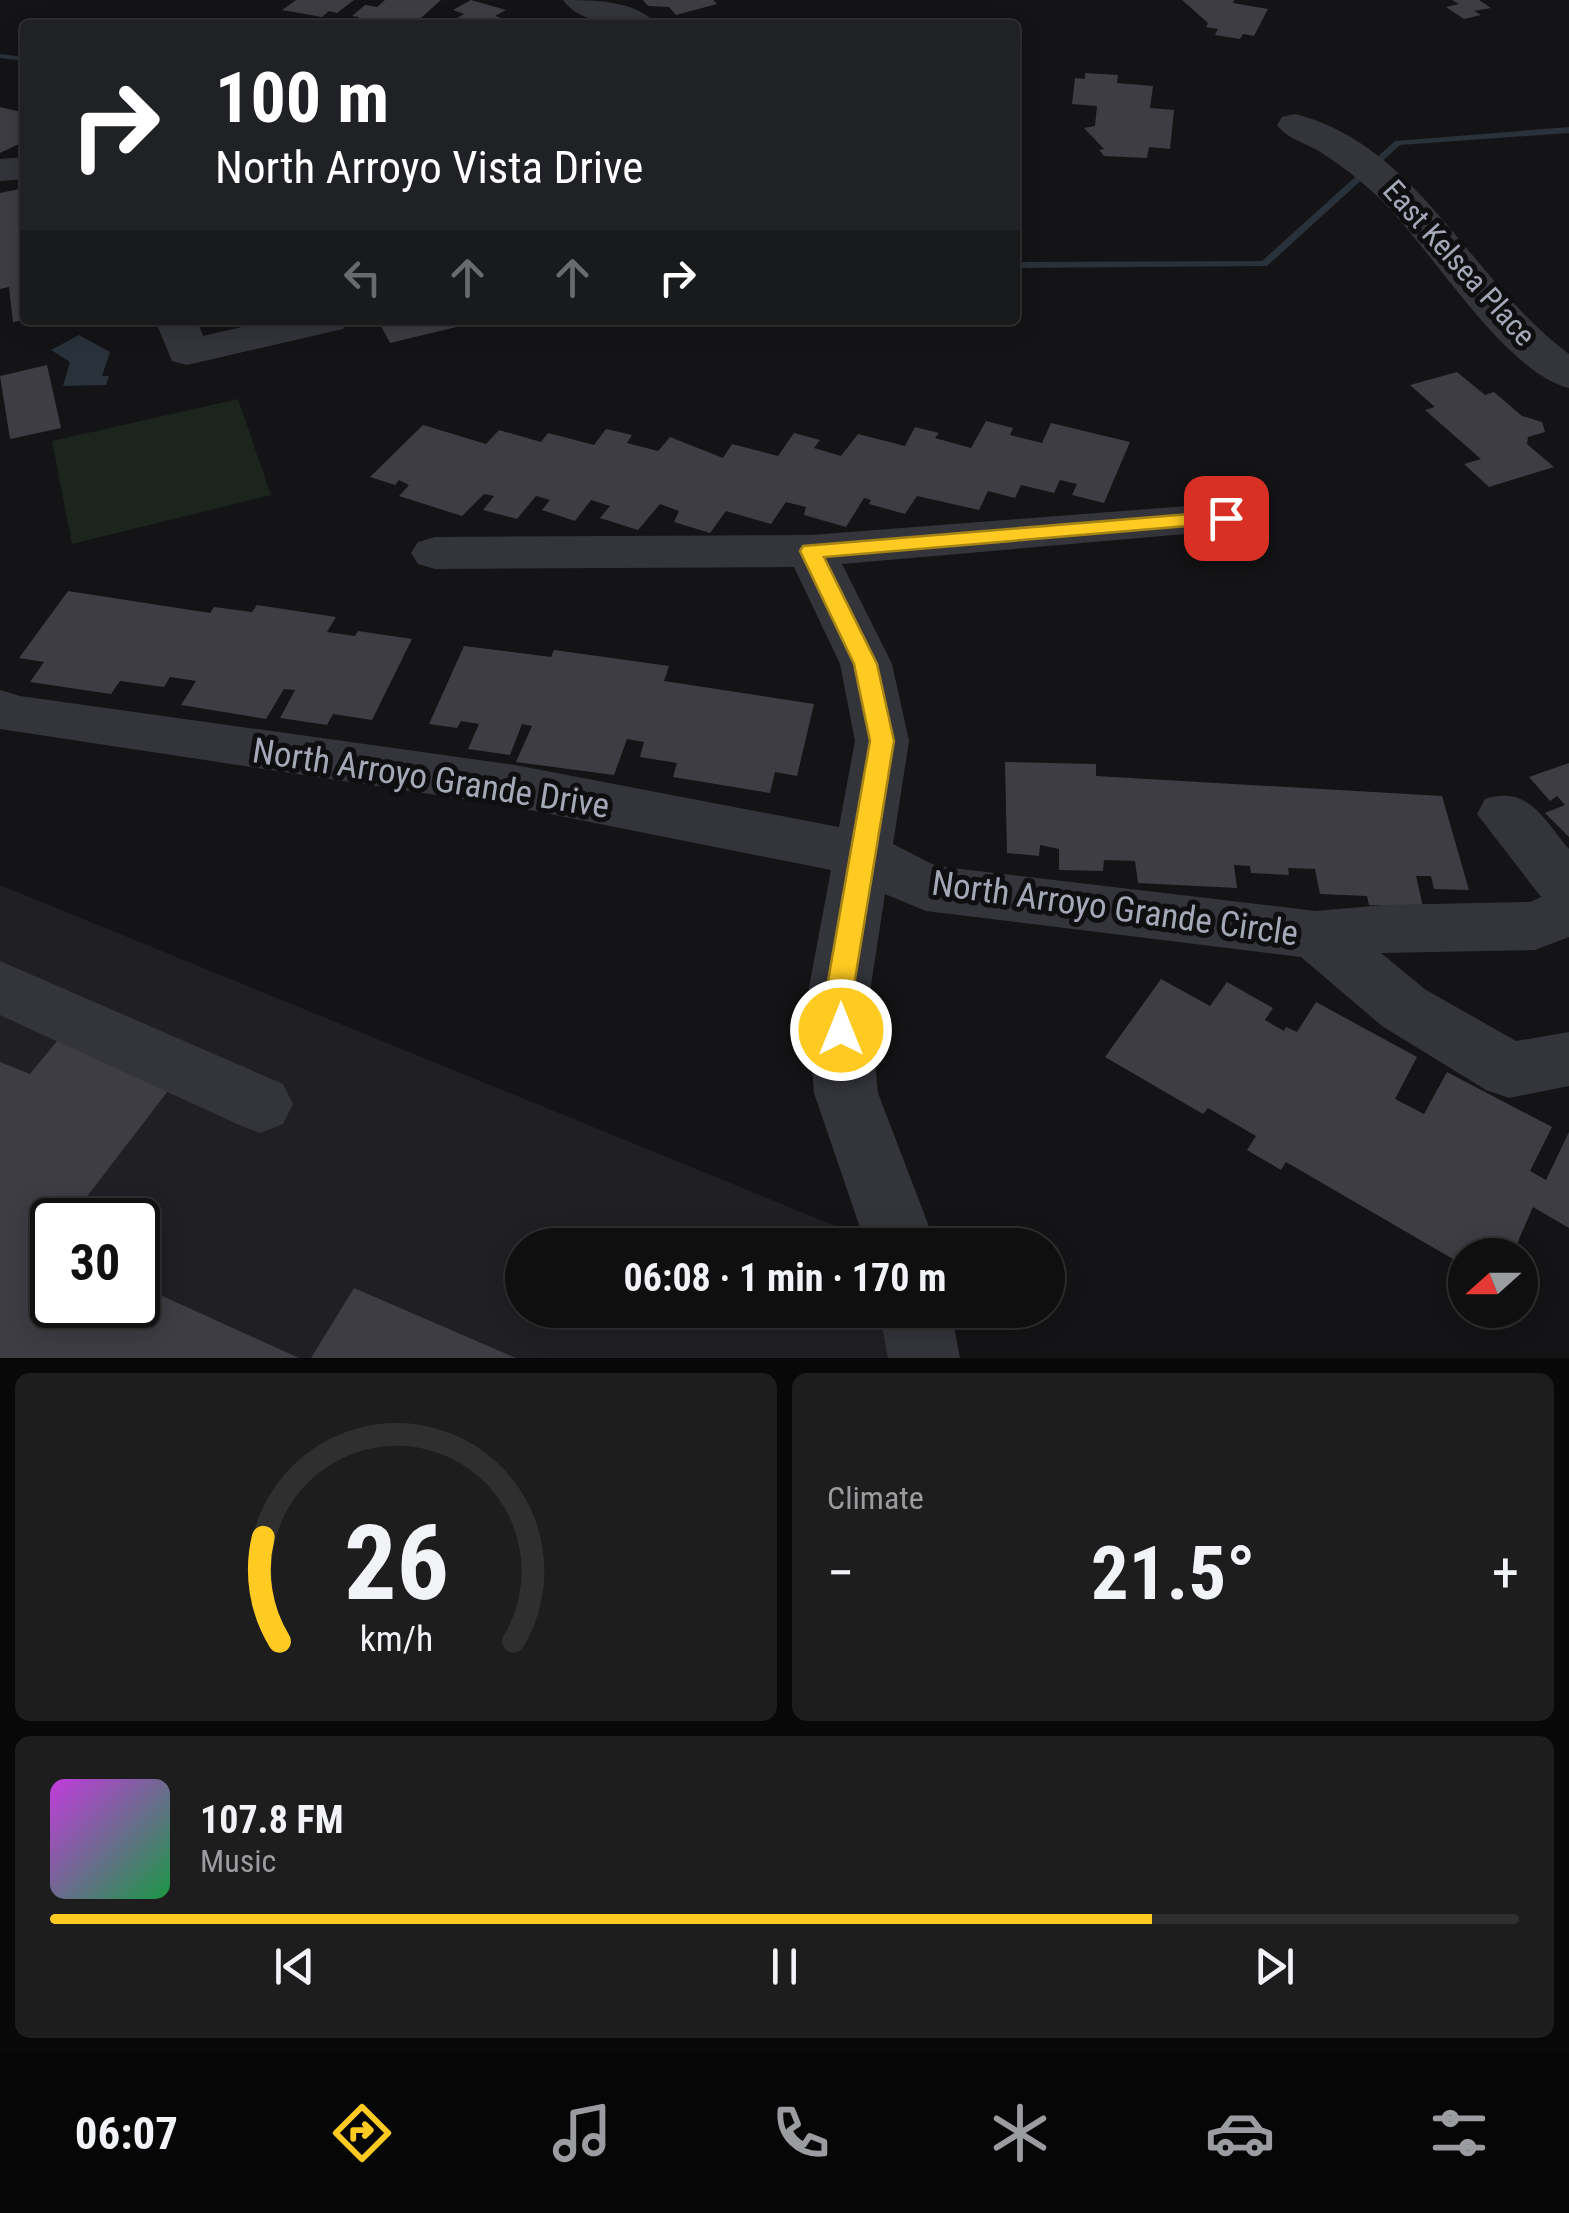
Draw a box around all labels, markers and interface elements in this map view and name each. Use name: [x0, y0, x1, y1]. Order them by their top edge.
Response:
text: 100 m: [215, 57, 389, 139]
icon: right: [50, 60, 180, 190]
text: North Arroyo Vista Drive: [215, 141, 643, 194]
street label: East Kelsea Place: [1376, 173, 1543, 353]
icon: left: [335, 250, 390, 305]
icon: ahead: [440, 250, 495, 305]
icon: ahead: [545, 250, 600, 305]
icon: right: [650, 250, 705, 305]
pin: [1184, 476, 1269, 561]
icon: arrive: [1199, 491, 1254, 546]
street label: North Arroyo Grande Drive: [250, 730, 612, 827]
street label: North Arroyo Grande Circle: [929, 862, 1301, 955]
position arrow: [789, 978, 893, 1082]
speed limit sign: 30: [30, 1198, 160, 1328]
north arrow: [1448, 1238, 1538, 1328]
map controls: [1448, 1238, 1538, 1328]
text: 06:08 · 1 min · 170 m: [624, 1256, 946, 1300]
text: Climate: [827, 1479, 924, 1517]
text: 26: [343, 1503, 449, 1624]
text: 21.5°: [1091, 1529, 1255, 1617]
text: −: [827, 1541, 855, 1605]
text: +: [1492, 1541, 1519, 1605]
text: km/h: [359, 1618, 433, 1660]
text: 107.8 FM: [200, 1798, 344, 1842]
text: Music: [200, 1842, 276, 1880]
icon: previous: [267, 1939, 322, 1994]
icon: pause: [757, 1939, 812, 1994]
icon: next: [1247, 1939, 1302, 1994]
icon: directions: [327, 2098, 397, 2168]
icon: music: [547, 2098, 617, 2168]
icon: phone: [766, 2098, 836, 2168]
icon: climate: [985, 2098, 1055, 2168]
icon: car: [1205, 2098, 1275, 2168]
icon: filters: [1424, 2098, 1494, 2168]
text: 06:07: [75, 2107, 178, 2160]

